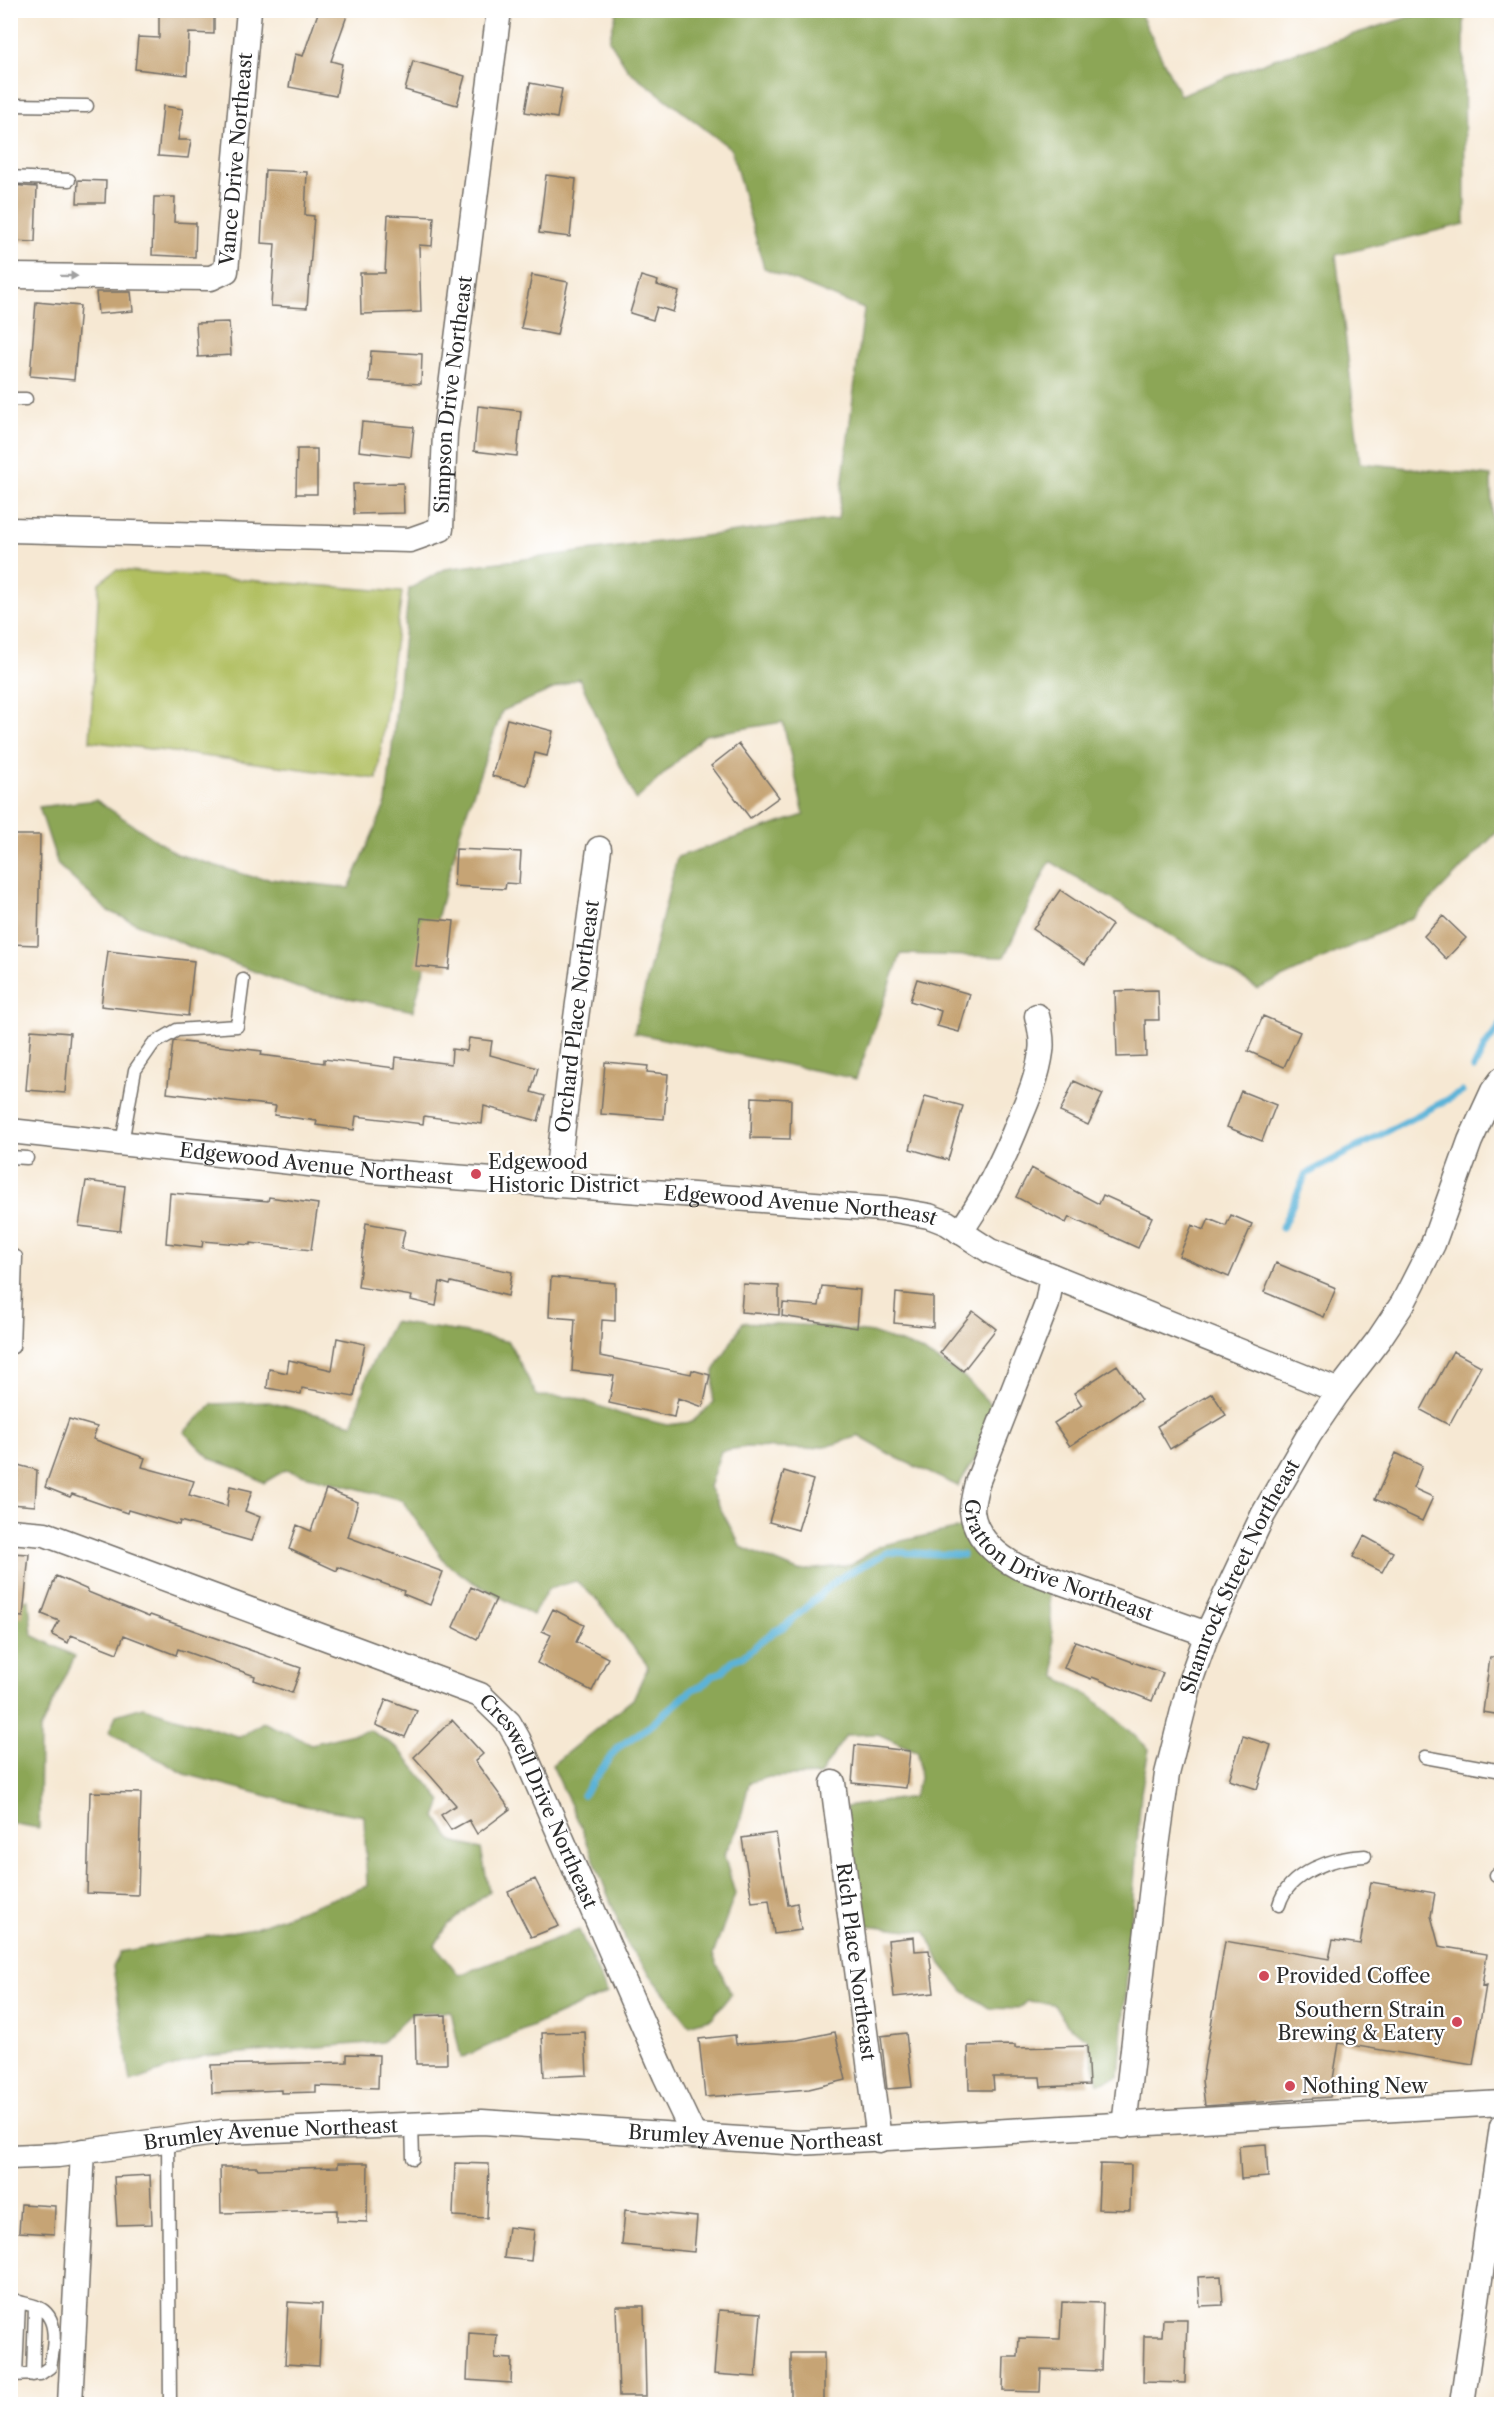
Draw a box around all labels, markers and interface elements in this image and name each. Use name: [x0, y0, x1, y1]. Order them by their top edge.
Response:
street label: Vance Drive Northeast: [214, 51, 257, 268]
one-way arrow: [59, 271, 78, 281]
street label: Simpson Drive Northeast: [430, 274, 477, 514]
street label: Orchard Place Northeast: [550, 898, 604, 1134]
street label: Edgewood Avenue Northeast: [178, 1138, 454, 1189]
place label: Edgewood Historic District: [488, 1150, 640, 1197]
marker: Edgewood Historic District: [469, 1167, 483, 1181]
street label: Edgewood Avenue Northeast: [663, 1181, 941, 1230]
street label: Shamrock Street Northeast: [1176, 1455, 1305, 1697]
street label: Gratton Drive Northeast: [960, 1498, 1156, 1626]
street label: Creswell Drive Northeast: [474, 1689, 603, 1912]
street label: Rich Place Northeast: [831, 1861, 881, 2062]
place label: Provided Coffee: [1276, 1964, 1430, 1988]
marker: Provided Coffee: [1257, 1969, 1271, 1983]
place label: Southern Strain Brewing & Eatery: [1277, 1998, 1446, 2045]
marker: Southern Strain Brewing & Eatery: [1450, 2015, 1464, 2029]
place label: Nothing New: [1302, 2074, 1428, 2098]
marker: Nothing New: [1283, 2079, 1297, 2093]
street label: Brumley Avenue Northeast: [142, 2113, 398, 2155]
street label: Brumley Avenue Northeast: [627, 2120, 884, 2155]

